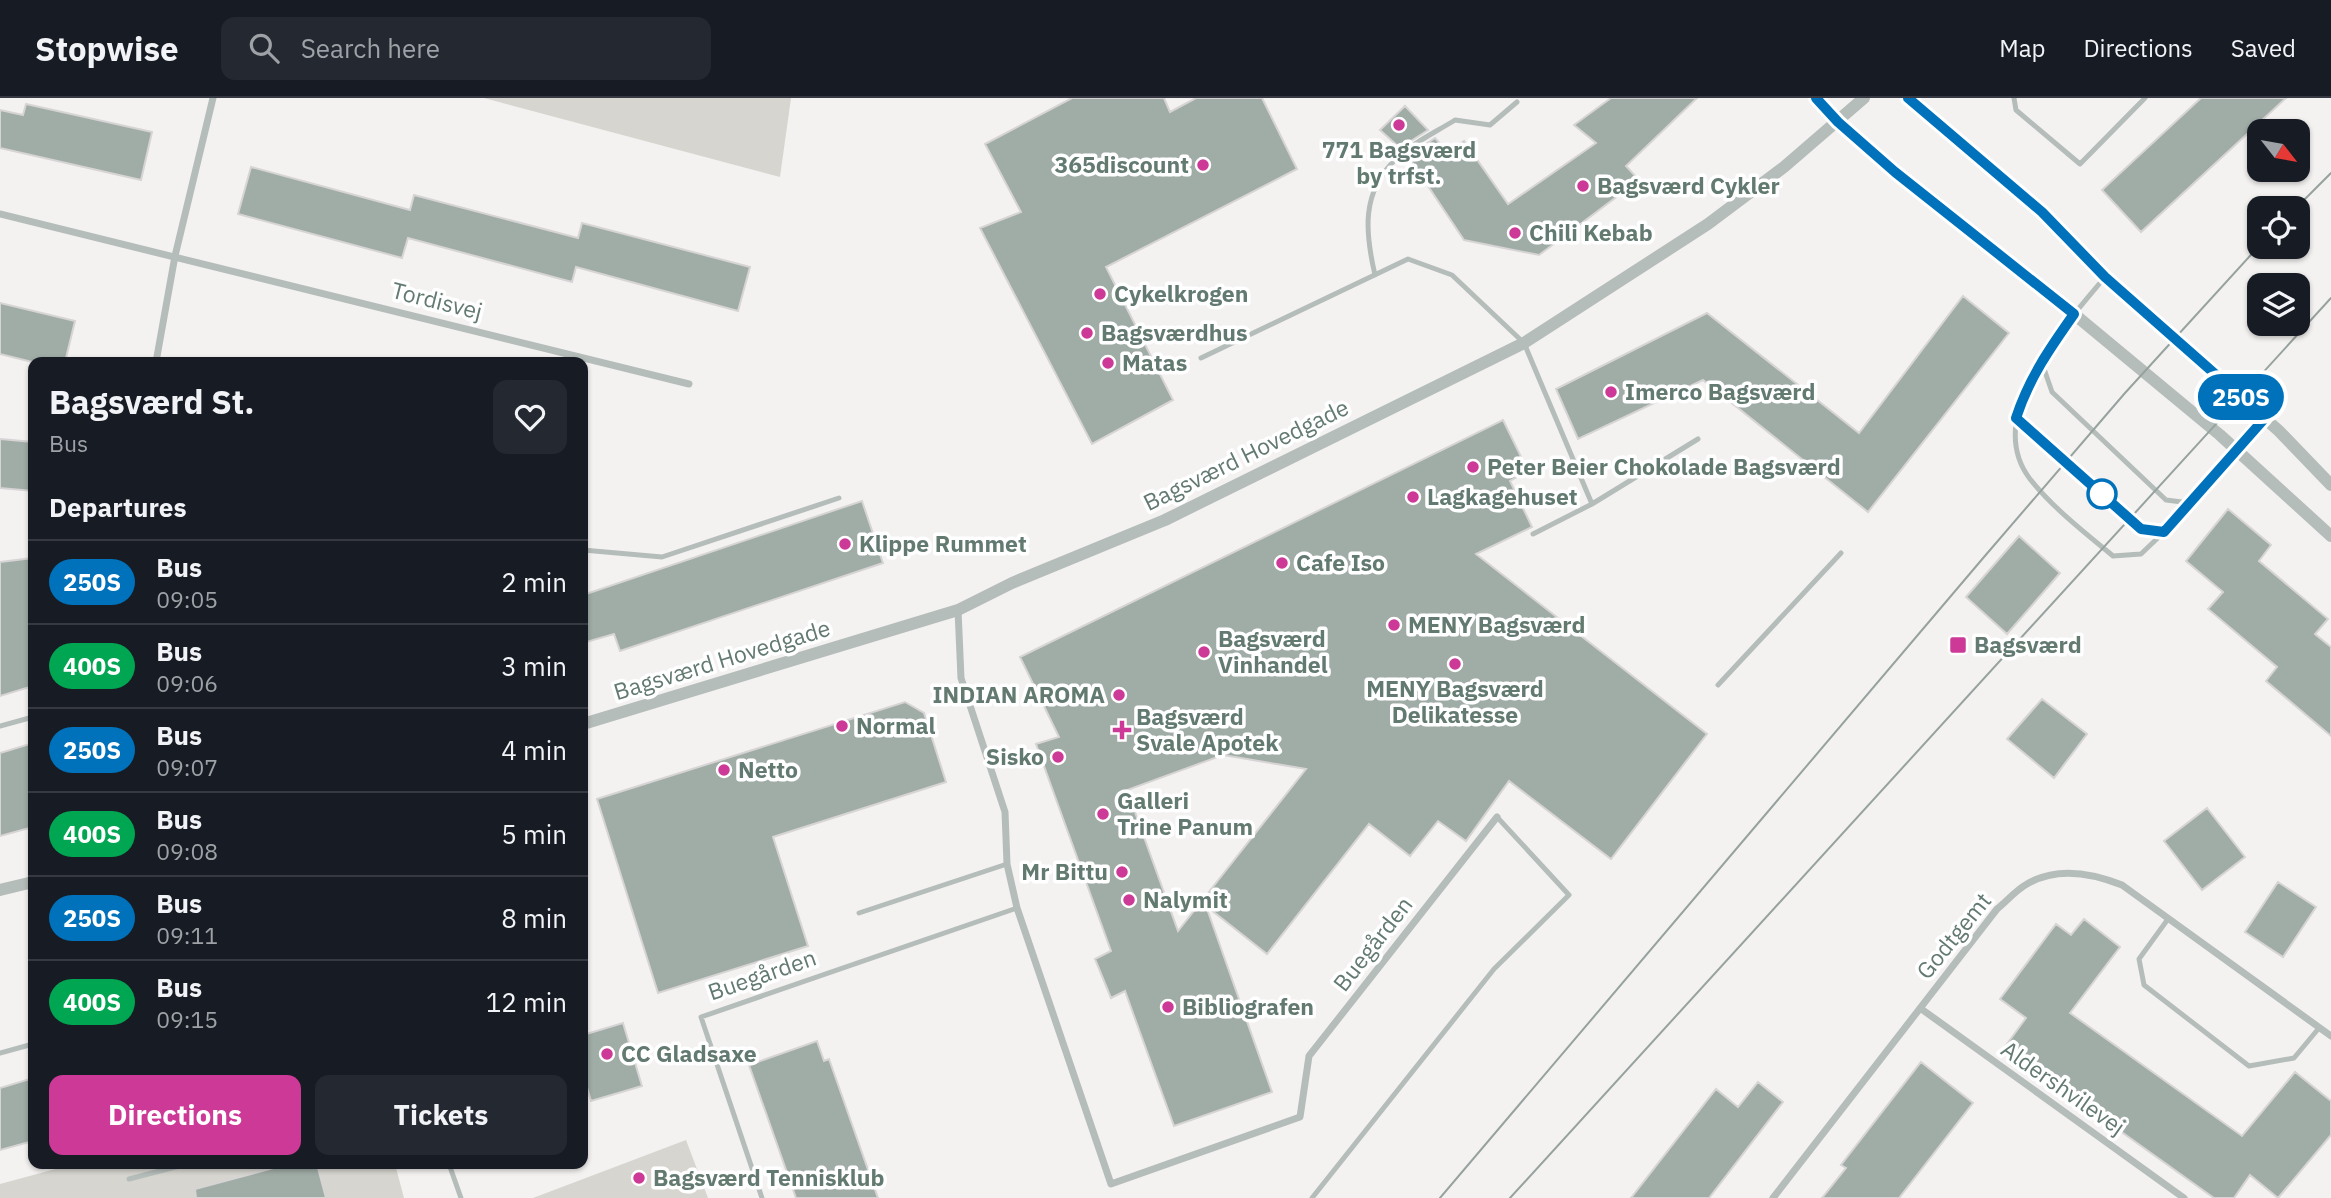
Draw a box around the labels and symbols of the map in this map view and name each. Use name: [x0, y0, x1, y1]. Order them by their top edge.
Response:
marker: 771 Bagsværd by trfst.: [1391, 117, 1407, 133]
north arrow: [2247, 119, 2310, 182]
place label: 771 Bagsværd by trfst.: [1322, 134, 1476, 190]
place label: 365discount: [1054, 149, 1189, 179]
marker: 365discount: [1195, 157, 1211, 173]
place label: Bagsværd Cykler: [1597, 170, 1780, 200]
marker: Bagsværd Cykler: [1575, 178, 1591, 194]
place label: Chili Kebab: [1529, 217, 1653, 247]
marker: Chili Kebab: [1507, 225, 1523, 241]
street label: Tordisvej: [389, 274, 486, 326]
place label: Cykelkrogen: [1114, 278, 1248, 308]
marker: Cykelkrogen: [1092, 286, 1108, 302]
place label: Bagsværdhus: [1101, 317, 1248, 347]
marker: Bagsværdhus: [1079, 325, 1095, 341]
place label: Matas: [1122, 347, 1187, 377]
marker: Matas: [1100, 355, 1116, 371]
line badge: 250S: [2192, 374, 2290, 420]
place label: Imerco Bagsværd: [1625, 376, 1815, 406]
marker: Imerco Bagsværd: [1603, 384, 1619, 400]
street label: Bagsværd Hovedgade: [1138, 391, 1353, 517]
place label: Peter Beier Chokolade Bagsværd: [1487, 451, 1841, 481]
marker: Peter Beier Chokolade Bagsværd: [1465, 459, 1481, 475]
unlabelled marker: [2087, 479, 2117, 509]
place label: Lagkagehuset: [1427, 481, 1578, 511]
marker: Lagkagehuset: [1405, 489, 1421, 505]
place label: Klippe Rummet: [859, 528, 1027, 558]
marker: Klippe Rummet: [837, 536, 853, 552]
place label: Cafe Iso: [1296, 547, 1385, 577]
marker: Cafe Iso: [1274, 555, 1290, 571]
place label: MENY Bagsværd: [1408, 609, 1585, 639]
street label: Bagsværd Hovedgade: [610, 612, 834, 706]
marker: MENY Bagsværd: [1386, 617, 1402, 633]
place label: Bagsværd Vinhandel: [1218, 623, 1328, 679]
place label: Bagsværd: [1974, 629, 2082, 659]
marker: Bagsværd: [1948, 635, 1968, 655]
marker: Bagsværd Vinhandel: [1196, 644, 1212, 660]
marker: MENY Bagsværd Delikatesse: [1447, 656, 1463, 672]
place label: MENY Bagsværd Delikatesse: [1366, 673, 1544, 729]
place label: INDIAN AROMA: [933, 679, 1105, 709]
marker: INDIAN AROMA: [1111, 687, 1127, 703]
place label: Bagsværd Svale Apotek: [1136, 701, 1279, 757]
place label: Normal: [856, 710, 936, 740]
marker: Normal: [834, 718, 850, 734]
marker: Bagsværd Svale Apotek: [1114, 722, 1130, 738]
place label: Sisko: [986, 741, 1044, 771]
marker: Sisko: [1050, 749, 1066, 765]
place label: Netto: [738, 754, 798, 784]
marker: Netto: [716, 762, 732, 778]
place label: Galleri Trine Panum: [1117, 785, 1253, 841]
marker: Galleri Trine Panum: [1095, 806, 1111, 822]
place label: Mr Bittu: [1021, 856, 1108, 886]
marker: Mr Bittu: [1114, 864, 1130, 880]
place label: Nalymit: [1143, 884, 1228, 914]
street label: Godtgemt: [1909, 886, 1997, 985]
street label: Buegården: [1326, 890, 1419, 997]
marker: Nalymit: [1121, 892, 1137, 908]
street label: Buegården: [704, 942, 820, 1007]
place label: Bibliografen: [1182, 991, 1314, 1021]
marker: Bibliografen: [1160, 999, 1176, 1015]
street label: Aldershvilevej: [1996, 1033, 2131, 1141]
place label: CC Gladsaxe: [621, 1038, 757, 1068]
marker: CC Gladsaxe: [599, 1046, 615, 1062]
place label: Bagsværd Tennisklub: [653, 1162, 884, 1192]
marker: Bagsværd Tennisklub: [631, 1170, 647, 1186]

